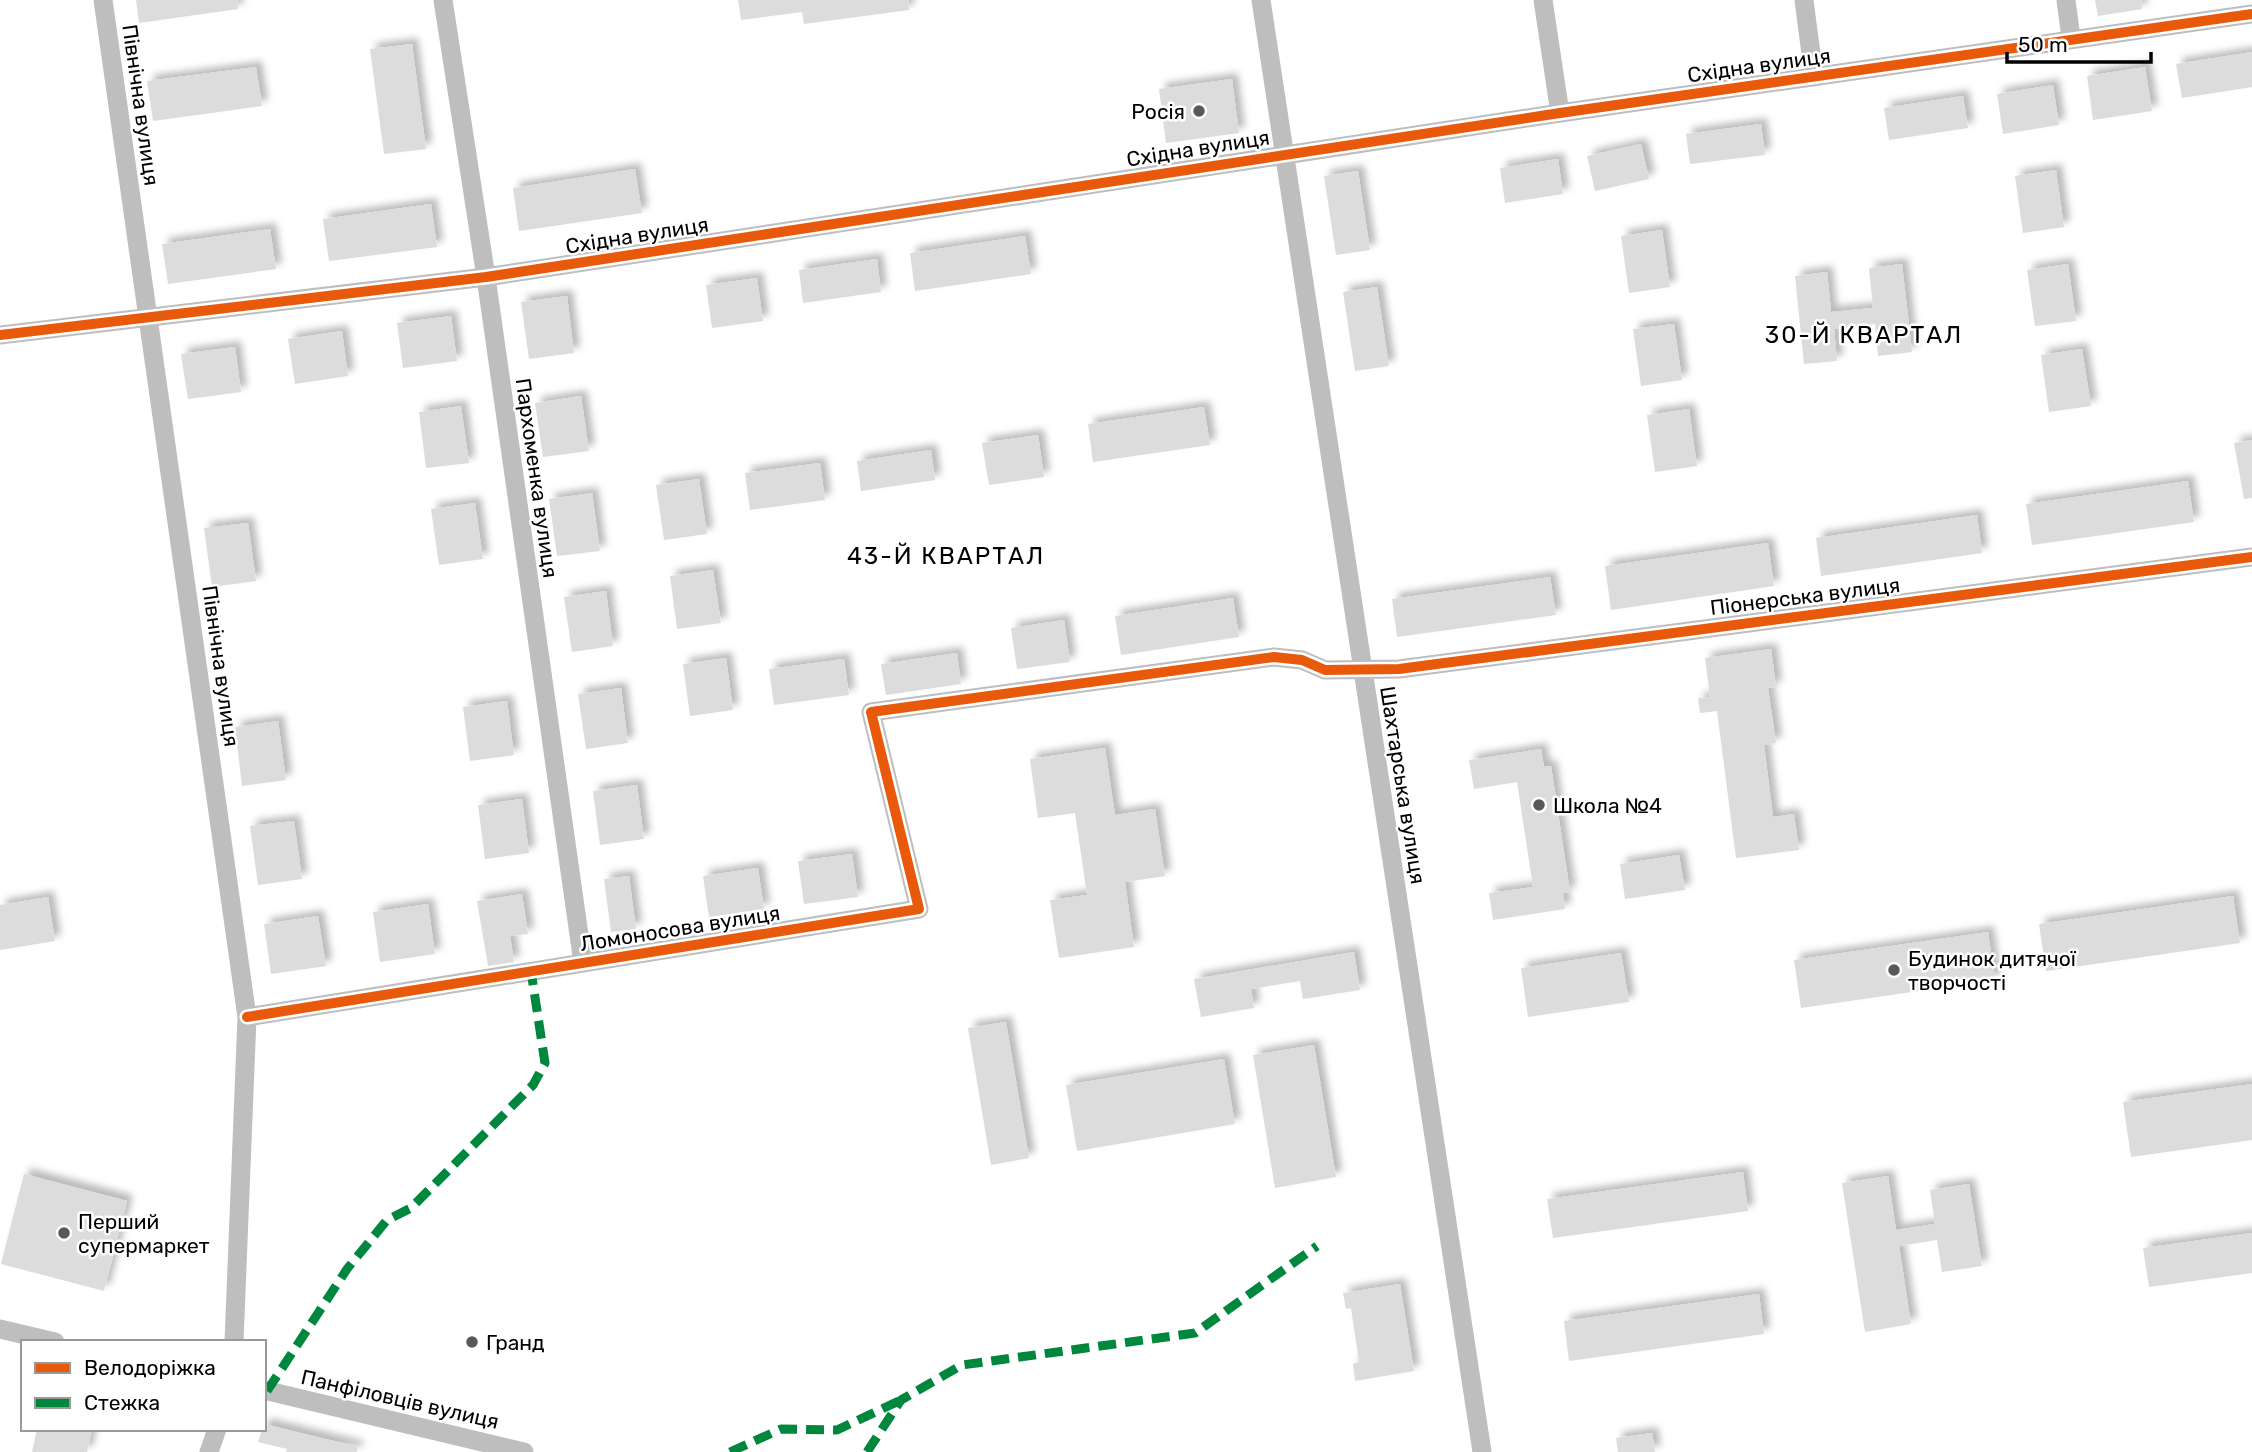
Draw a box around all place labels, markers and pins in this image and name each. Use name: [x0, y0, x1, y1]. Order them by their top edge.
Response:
place label: Росія: [1131, 99, 1185, 124]
marker: Росія: [1191, 103, 1207, 119]
place label: Школа №4: [1553, 793, 1662, 818]
marker: Школа №4: [1531, 797, 1547, 813]
place label: Будинок дитячої творчості: [1908, 946, 2077, 995]
marker: Будинок дитячої творчості: [1886, 962, 1902, 978]
place label: Перший супермаркет: [78, 1209, 210, 1258]
marker: Перший супермаркет: [56, 1225, 72, 1241]
place label: Гранд: [486, 1330, 545, 1355]
marker: Гранд: [464, 1334, 480, 1350]

